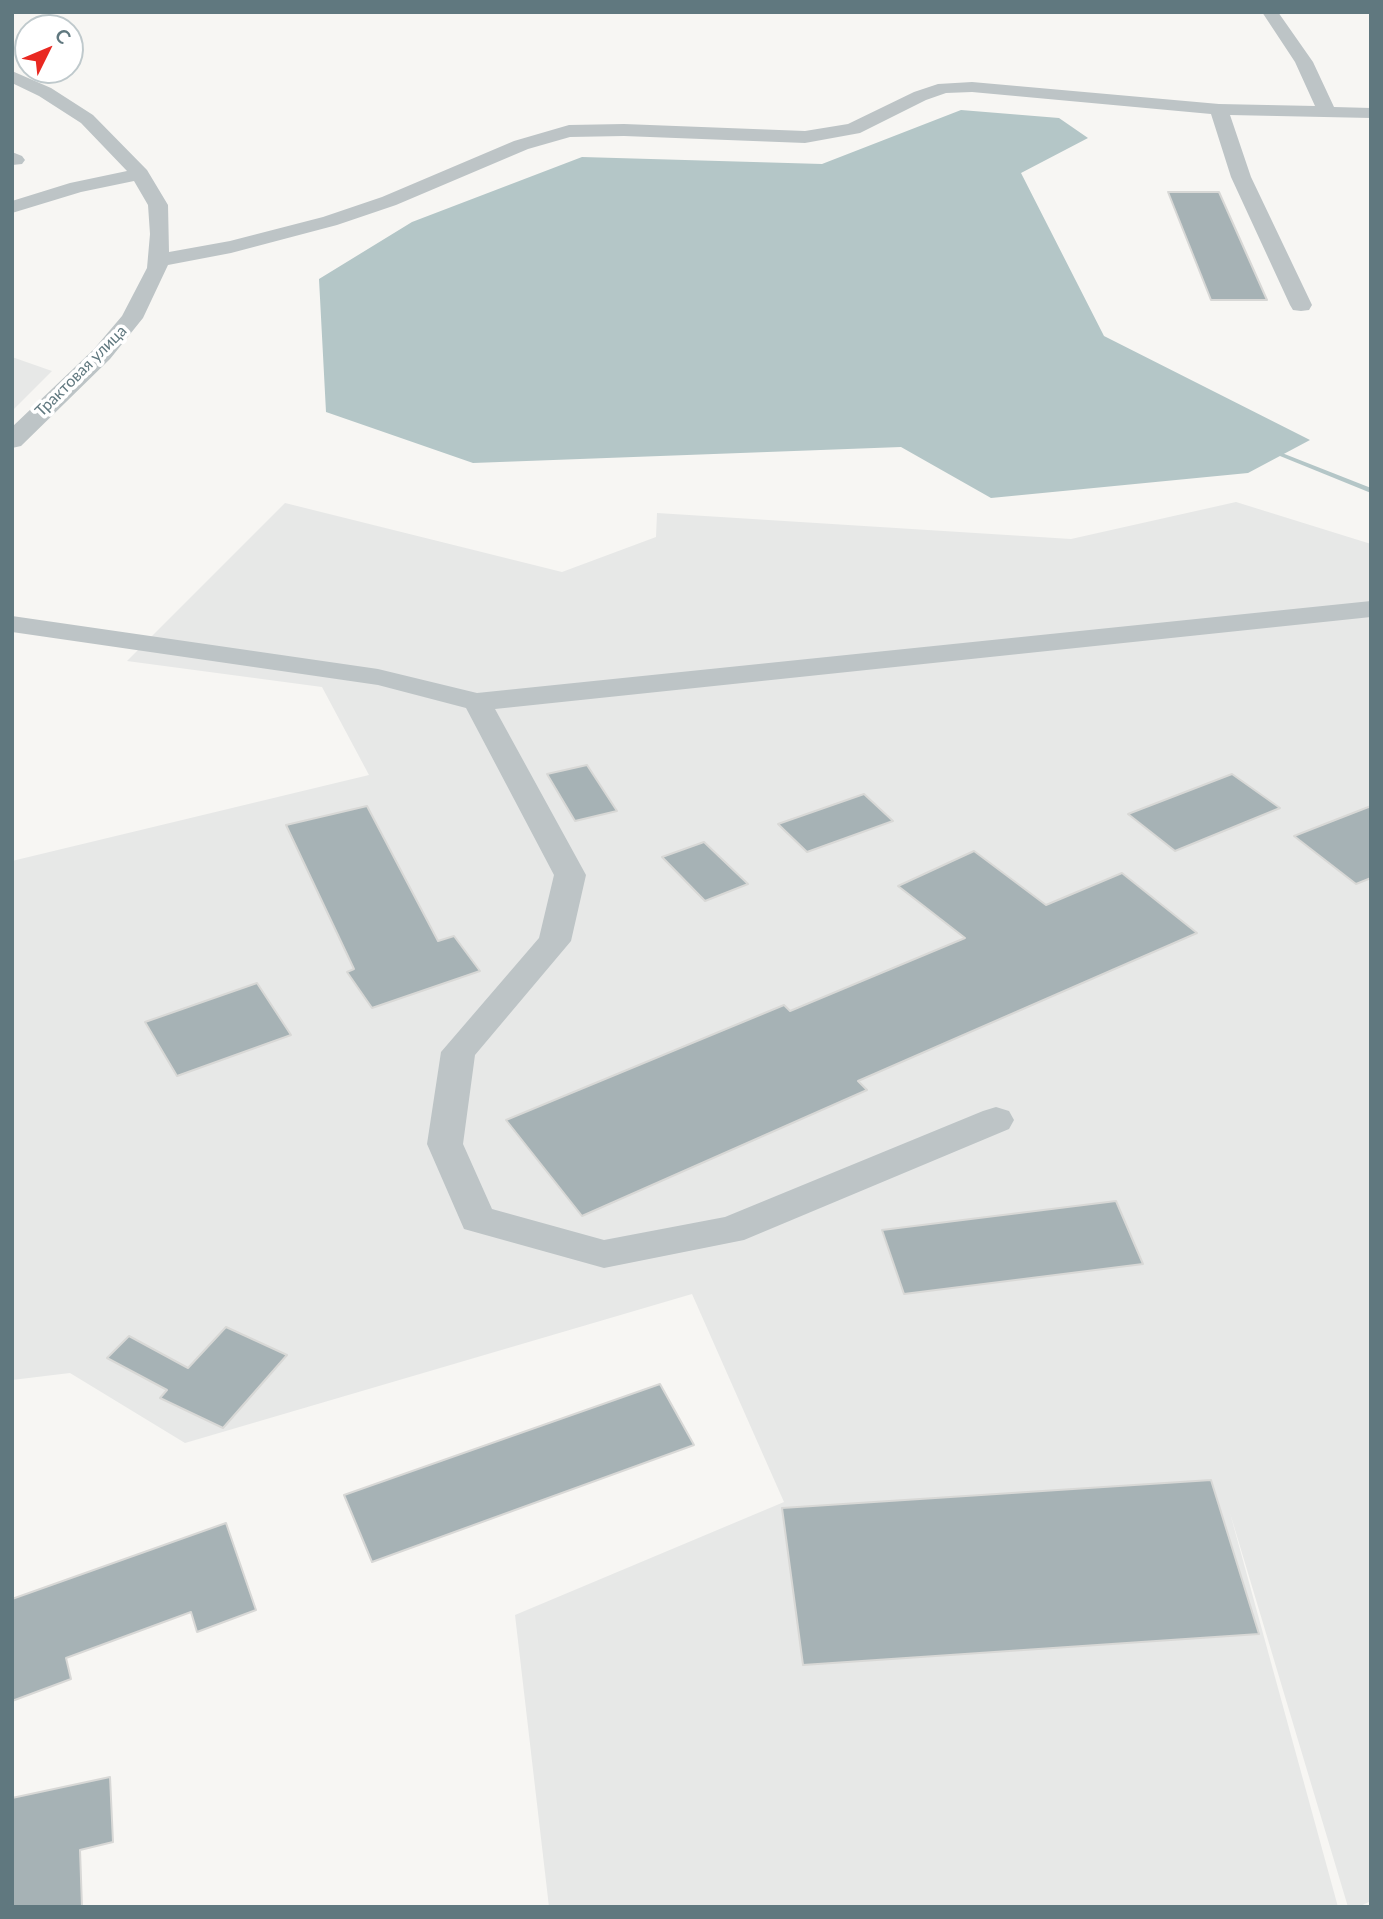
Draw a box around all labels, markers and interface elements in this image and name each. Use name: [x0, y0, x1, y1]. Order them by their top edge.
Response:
north arrow: [14, 14, 84, 84]
text: С: [51, 23, 76, 48]
street label: Трактовая улица: [31, 321, 131, 421]

